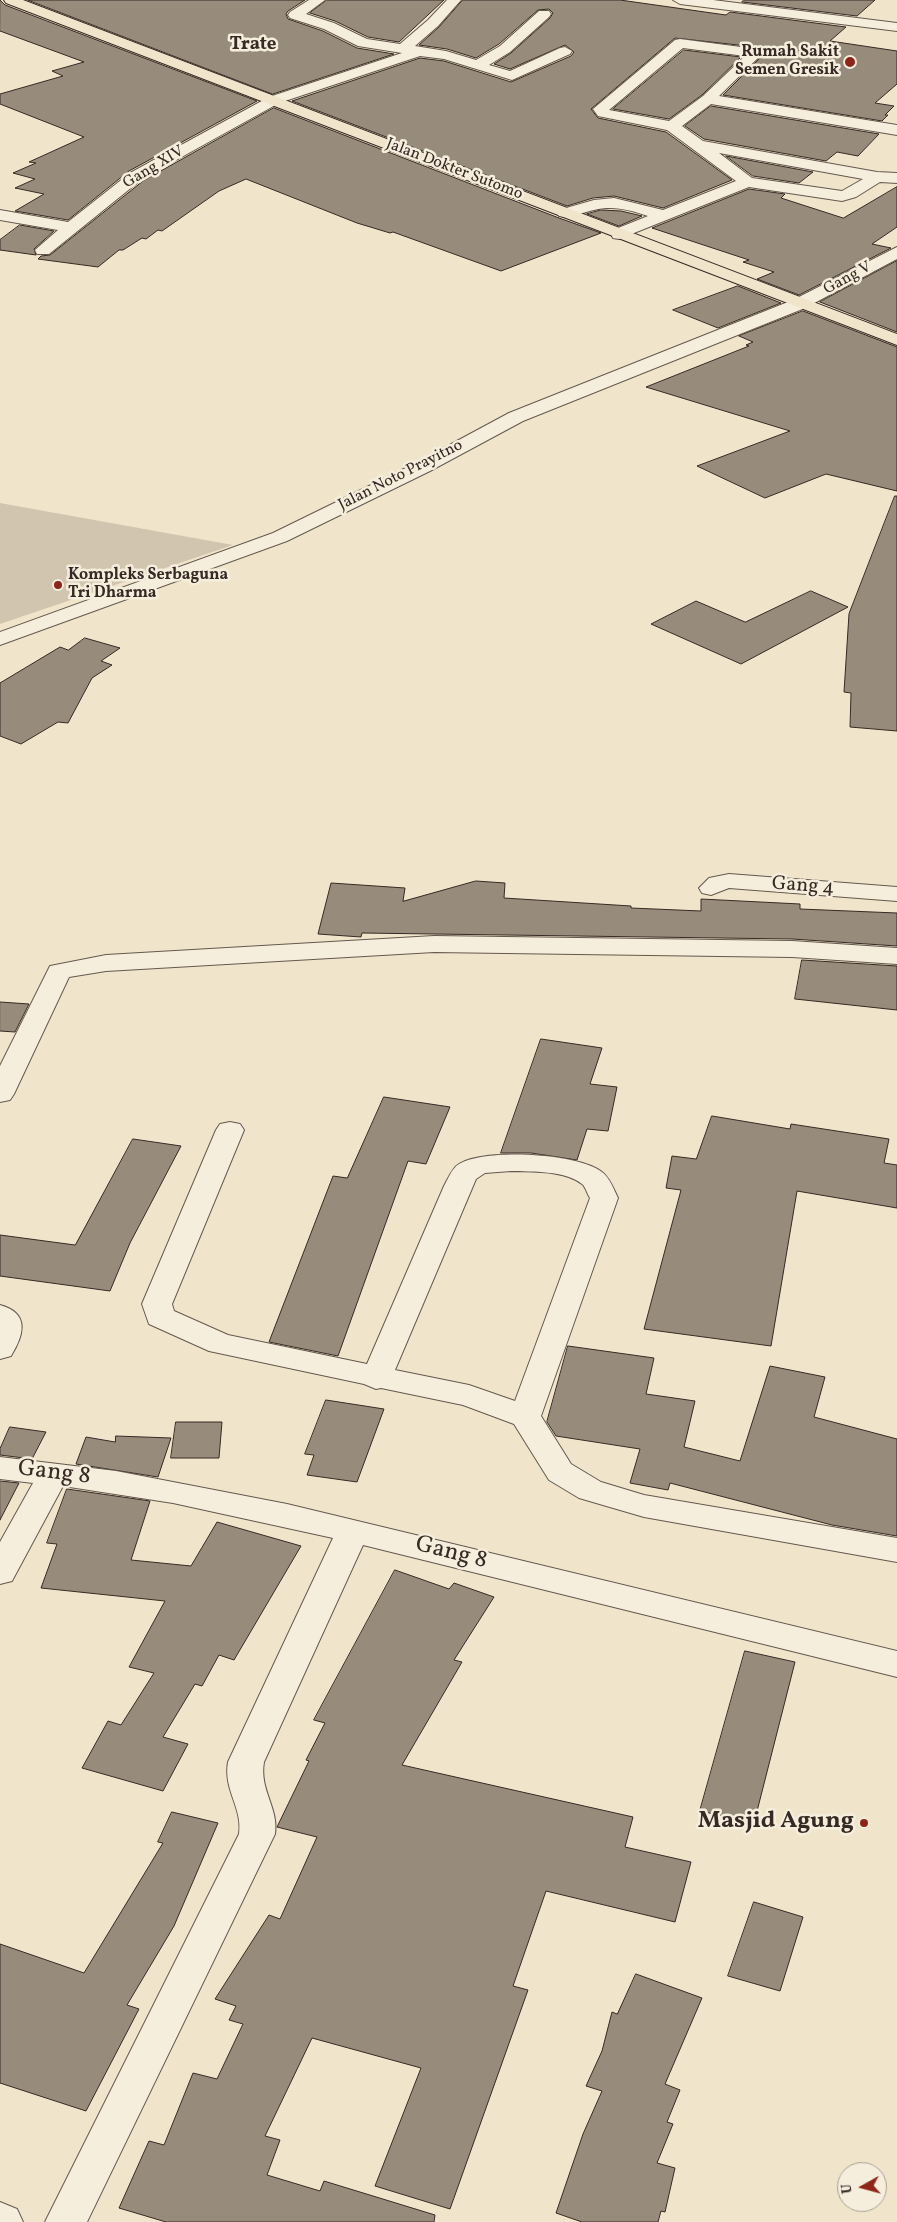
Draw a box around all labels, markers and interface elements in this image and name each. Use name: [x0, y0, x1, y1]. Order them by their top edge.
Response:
district label: Trate: [229, 35, 277, 57]
place label: Rumah Sakit Semen Gresik: [735, 43, 839, 81]
marker: Rumah Sakit Semen Gresik: [843, 55, 857, 69]
street label: Jalan Dokter Sutomo: [383, 135, 525, 205]
street label: Gang XIV: [120, 142, 188, 194]
street label: Gang V: [821, 258, 875, 300]
street label: Jalan Noto Prayitno: [336, 436, 466, 516]
place label: Kompleks Serbaguna Tri Dharma: [68, 566, 228, 604]
marker: Kompleks Serbaguna Tri Dharma: [52, 579, 64, 591]
street label: Gang 4: [771, 873, 835, 901]
street label: Gang 8: [16, 1455, 92, 1493]
street label: Gang 8: [412, 1531, 490, 1577]
place label: Masjid Agung: [698, 1809, 854, 1837]
marker: Masjid Agung: [858, 1817, 870, 1829]
north arrow: [837, 2162, 887, 2212]
text: U: [838, 2183, 858, 2195]

